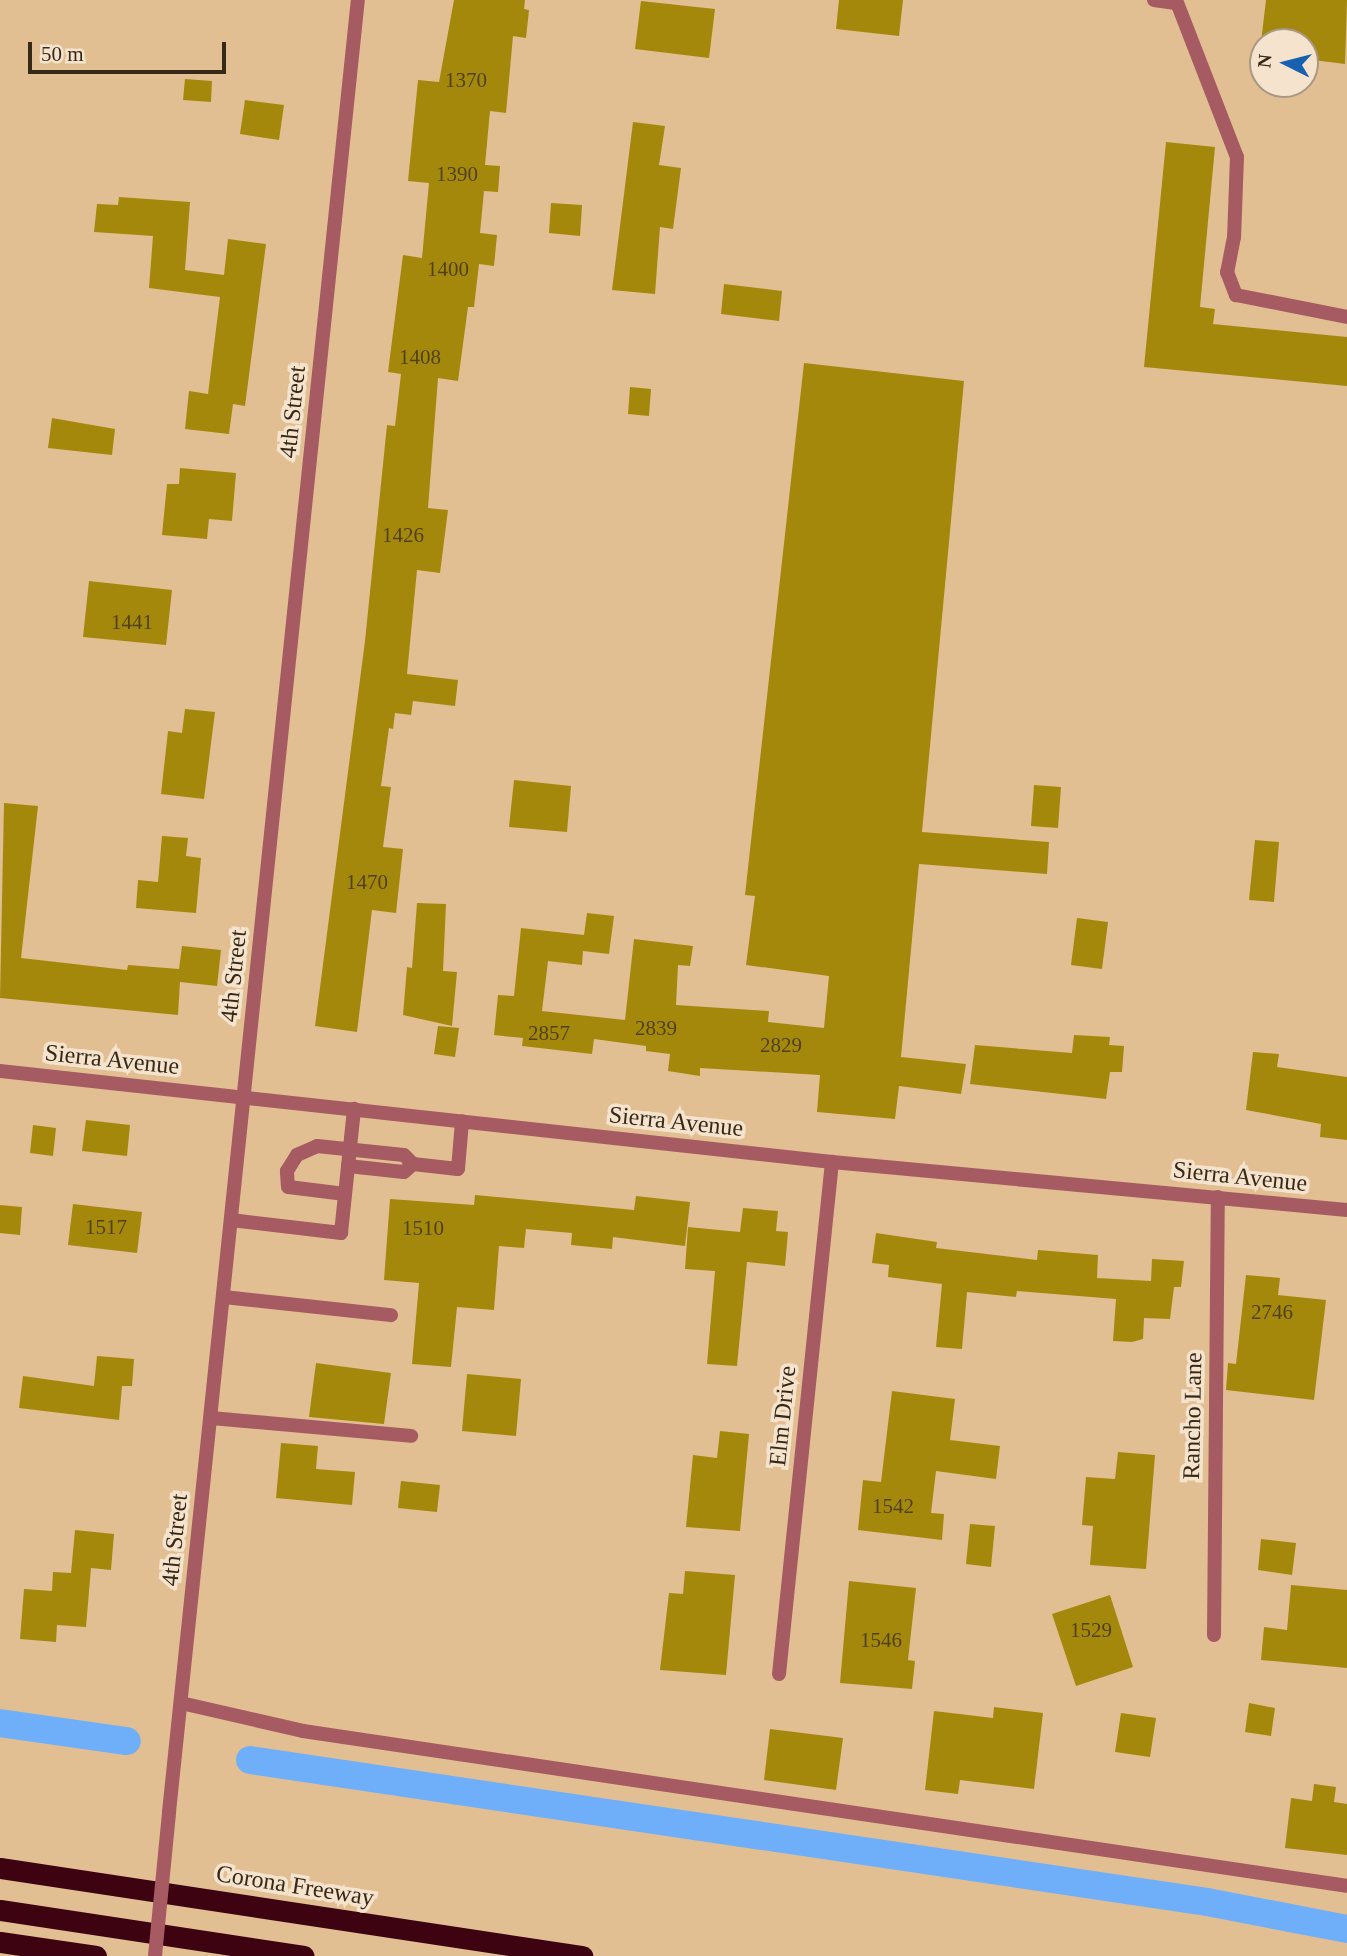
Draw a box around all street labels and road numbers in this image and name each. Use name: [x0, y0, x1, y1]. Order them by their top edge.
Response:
street label: 4th Street: [274, 364, 312, 460]
street label: 4th Street: [215, 928, 253, 1024]
street label: Sierra Avenue: [43, 1039, 181, 1081]
street label: Sierra Avenue: [607, 1101, 745, 1143]
street label: Sierra Avenue: [1171, 1156, 1309, 1198]
street label: Rancho Lane: [1177, 1352, 1209, 1480]
street label: Elm Drive: [763, 1364, 803, 1468]
street label: 4th Street: [156, 1492, 194, 1588]
street label: Corona Freeway: [214, 1859, 376, 1913]

